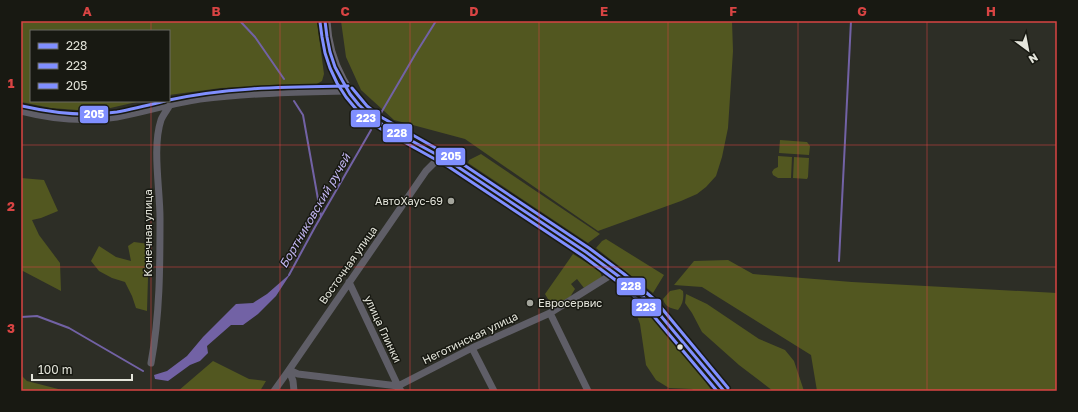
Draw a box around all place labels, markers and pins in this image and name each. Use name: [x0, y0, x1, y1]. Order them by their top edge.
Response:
place label: АвтоХаус-69: [375, 194, 443, 207]
marker: АвтоХаус-69: [446, 196, 456, 206]
place label: Евросервис: [538, 296, 602, 309]
marker: Евросервис: [525, 298, 535, 308]
unlabelled marker: [675, 342, 685, 352]

